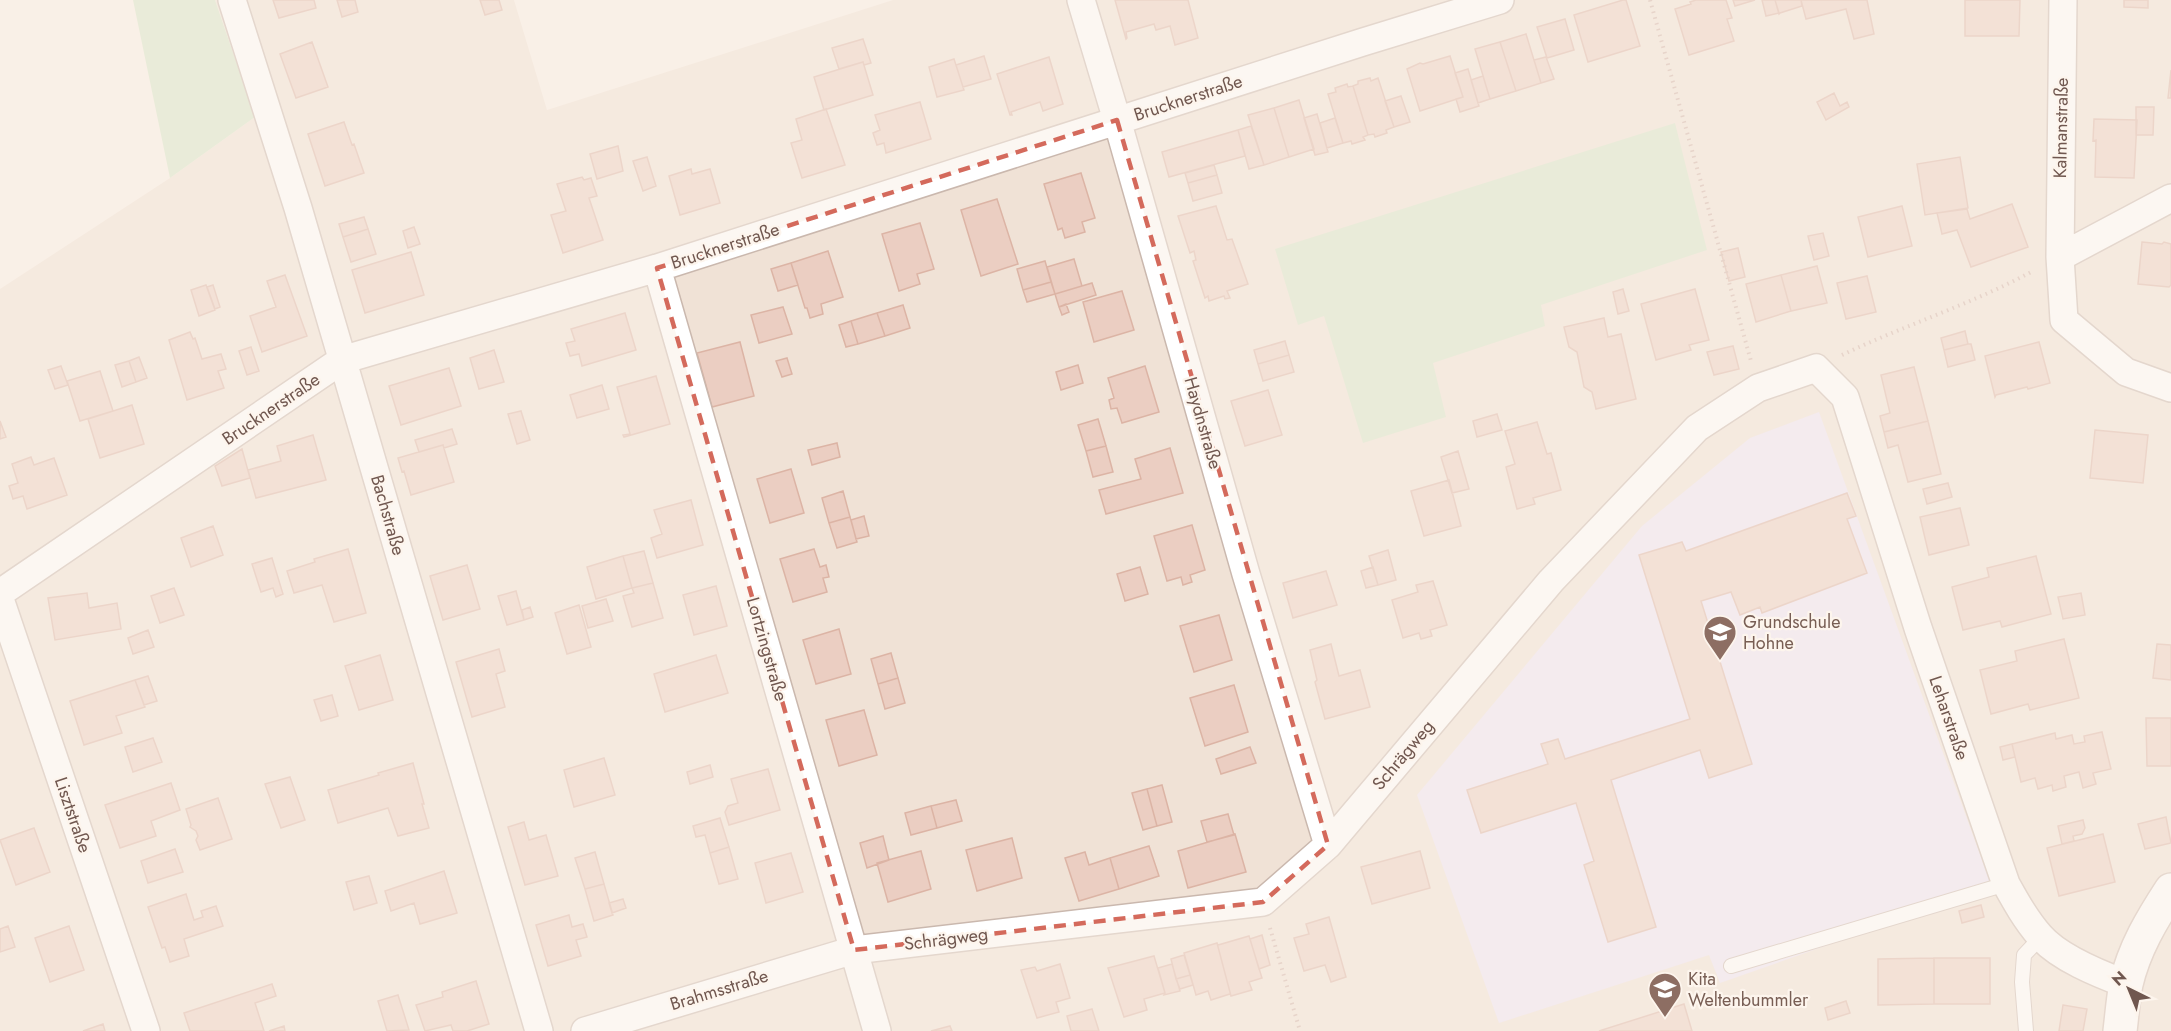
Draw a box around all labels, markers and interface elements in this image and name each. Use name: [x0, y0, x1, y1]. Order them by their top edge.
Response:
street label: Brucknerstraße: [1130, 68, 1246, 128]
street label: Kalmanstraße: [2047, 77, 2075, 179]
street label: Brucknerstraße: [667, 216, 783, 276]
street label: Brucknerstraße: [217, 367, 325, 451]
street label: Haydnstraße: [1177, 374, 1229, 472]
street label: Bachstraße: [364, 472, 412, 558]
street label: Lortzingstraße: [740, 594, 794, 704]
place label: Grundschule Hohne: [1743, 609, 1840, 656]
school or university icon: Grundschule Hohne: [1702, 614, 1738, 661]
street label: Leharstraße: [1922, 672, 1976, 764]
street label: Schrägweg: [1366, 714, 1440, 796]
street label: Lisztstraße: [48, 774, 98, 856]
street label: Schrägweg: [902, 921, 990, 957]
north arrow: [2099, 959, 2159, 1019]
street label: Brahmsstraße: [667, 963, 771, 1017]
place label: Kita Weltenbummler: [1688, 966, 1809, 1013]
text: N: [2107, 966, 2132, 991]
school or university icon: Kita Weltenbummler: [1647, 971, 1683, 1018]

